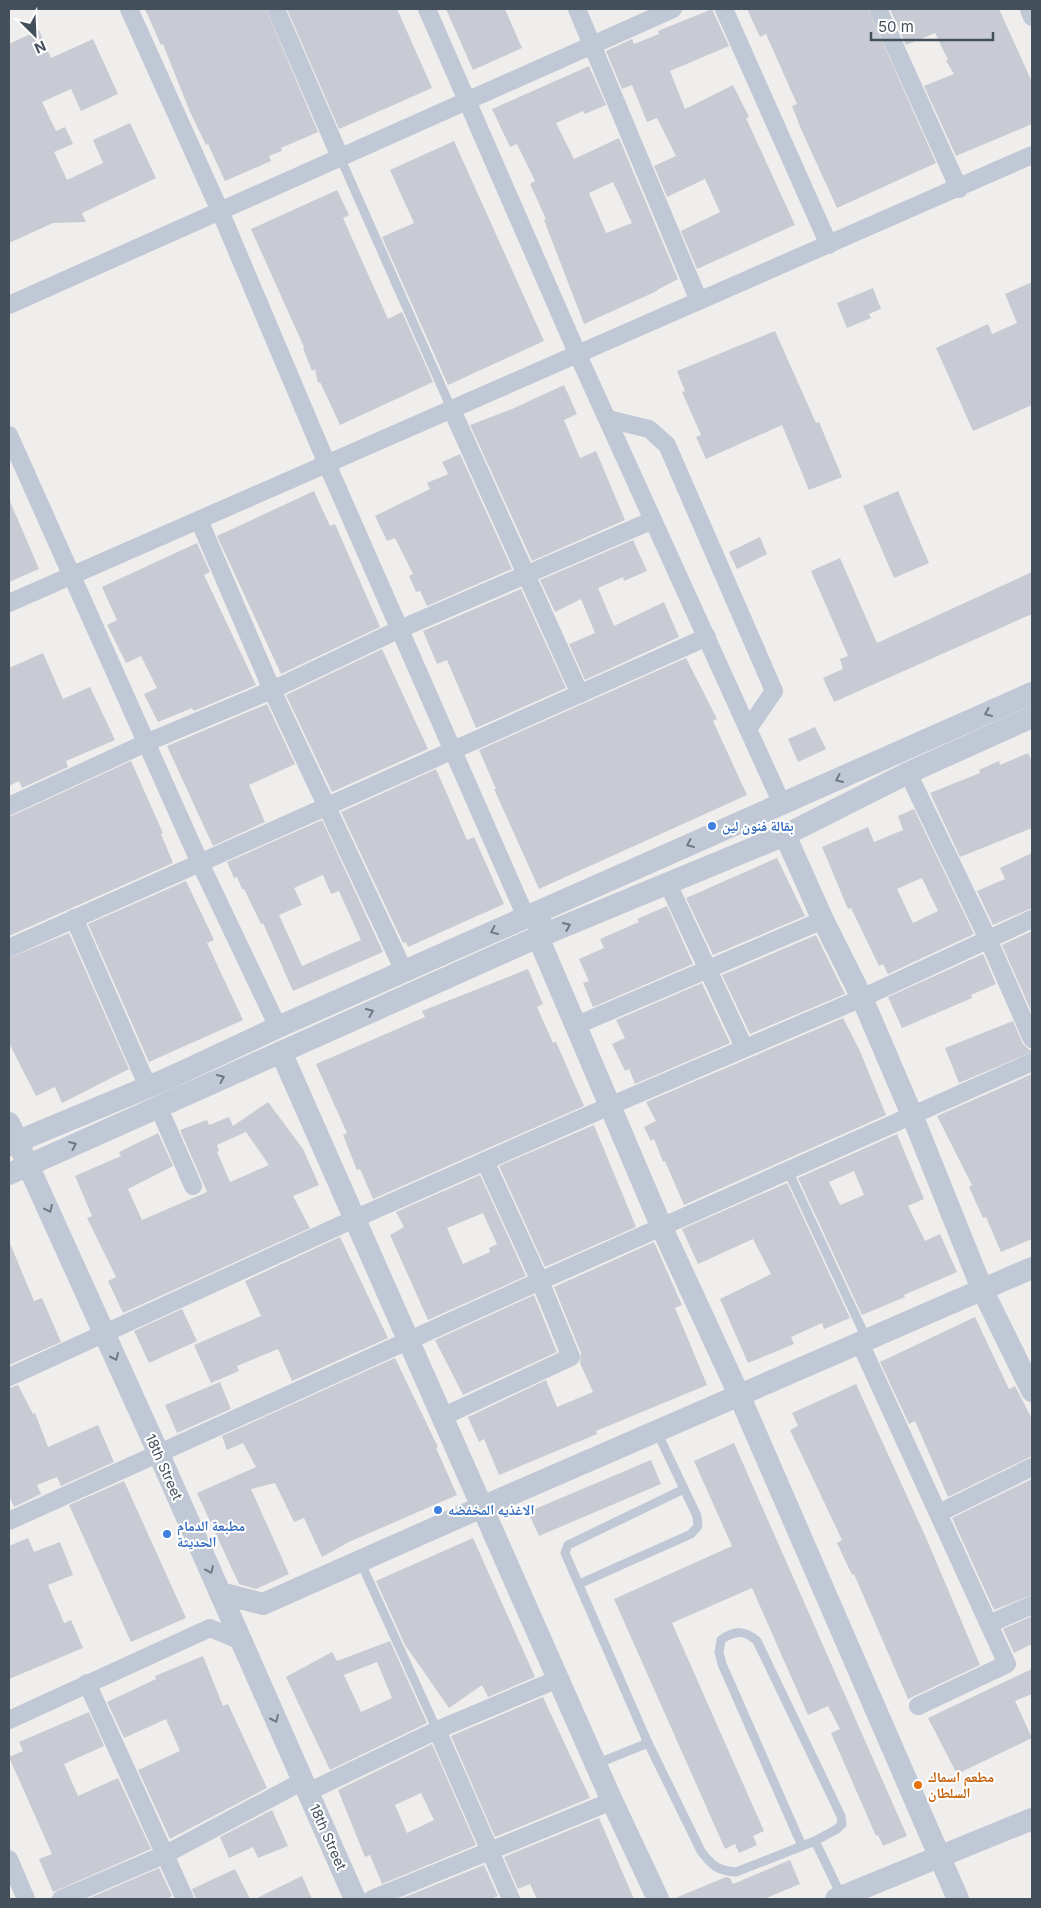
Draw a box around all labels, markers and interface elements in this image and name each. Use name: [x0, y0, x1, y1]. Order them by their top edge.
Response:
north arrow: [10, 10, 60, 60]
scale bar: [871, 10, 994, 42]
text: 50 m: [878, 17, 914, 36]
text: N: [32, 37, 49, 57]
one-way arrow: [984, 706, 993, 717]
one-way arrow: [835, 772, 844, 783]
place label: بقالة فنون لين: [722, 817, 794, 835]
marker: بقالة فنون لين: [706, 820, 718, 832]
one-way arrow: [686, 838, 695, 849]
one-way arrow: [562, 921, 571, 932]
one-way arrow: [490, 925, 499, 936]
one-way arrow: [365, 1008, 374, 1019]
one-way arrow: [216, 1074, 225, 1085]
one-way arrow: [68, 1140, 77, 1151]
one-way arrow: [42, 1204, 53, 1213]
one-way arrow: [109, 1352, 120, 1361]
street label: 18th Street: [142, 1431, 187, 1503]
place label: الاغذيه المخفضه: [448, 1501, 534, 1518]
marker: الاغذيه المخفضه: [432, 1504, 444, 1516]
place label: مطبعة الدمام الحديثة: [177, 1517, 245, 1550]
marker: مطبعة الدمام الحديثة: [161, 1528, 173, 1540]
one-way arrow: [203, 1565, 214, 1574]
one-way arrow: [269, 1714, 280, 1723]
place label: مطعم اسماك السلطان: [928, 1768, 994, 1802]
marker: مطعم اسماك السلطان: [912, 1779, 924, 1791]
street label: 18th Street: [306, 1801, 351, 1873]

